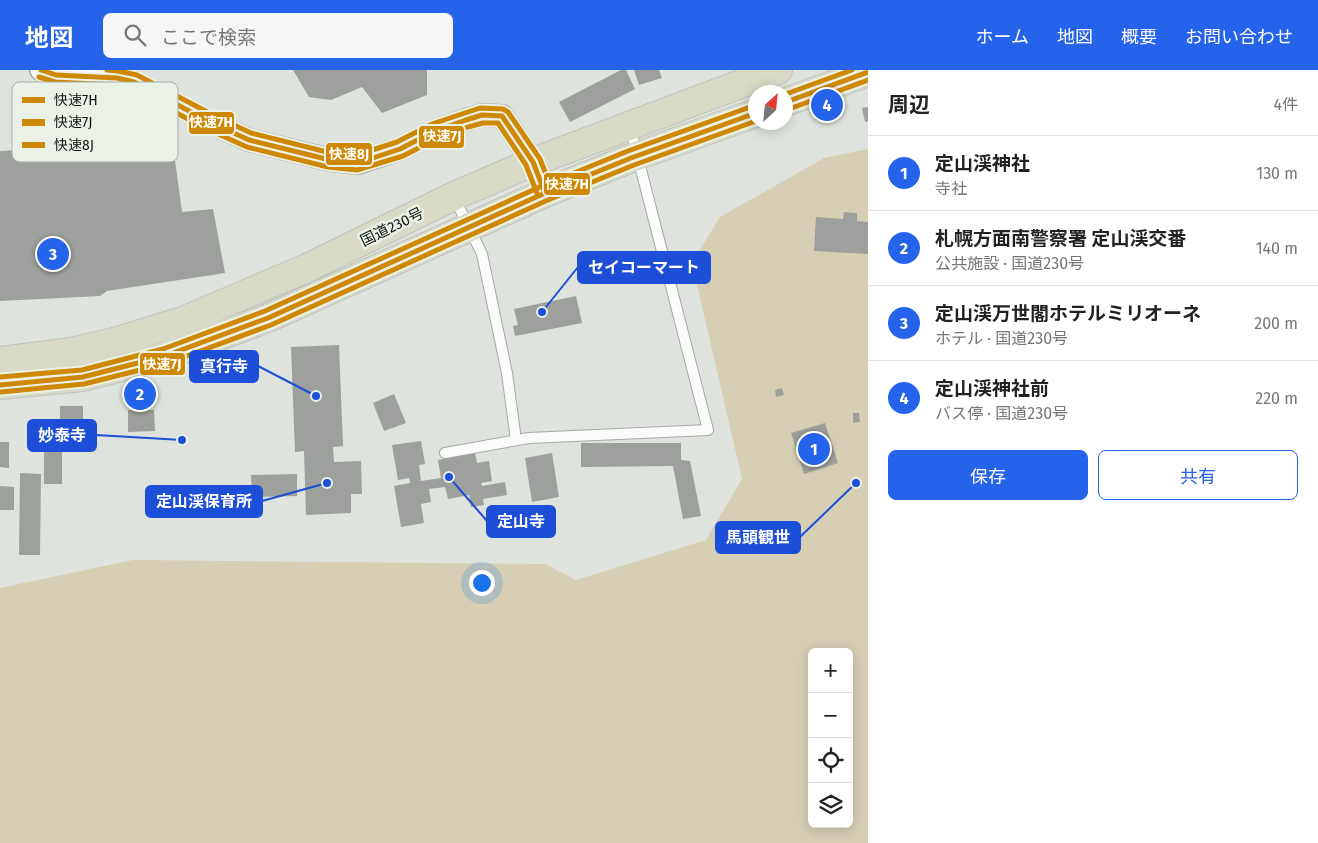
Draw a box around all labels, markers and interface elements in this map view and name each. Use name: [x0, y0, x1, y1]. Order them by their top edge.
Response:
search box: [103, 13, 453, 58]
icon: search: [121, 21, 149, 49]
text: 地図: [25, 24, 73, 52]
text: ここで検索: [161, 26, 256, 49]
text: ホーム: [976, 26, 1029, 48]
text: 地図: [1057, 26, 1093, 48]
text: 概要: [1121, 26, 1157, 48]
text: お問い合わせ: [1185, 26, 1293, 48]
legend: [12, 82, 178, 162]
north arrow: [748, 85, 793, 130]
pin: 4: [811, 86, 843, 124]
text: 快速7H: [54, 92, 98, 109]
text: 周辺: [888, 92, 930, 118]
text: 4件: [1273, 95, 1298, 114]
line badge: 快速7H: [188, 111, 235, 135]
text: 快速7J: [54, 114, 93, 131]
text: 快速7H: [189, 114, 233, 131]
line badge: 快速7J: [418, 125, 465, 149]
text: 快速7J: [423, 128, 462, 145]
text: 快速8J: [54, 137, 94, 154]
line badge: 快速8J: [325, 142, 373, 166]
text: 快速8J: [329, 146, 369, 163]
text: 定山渓神社: [935, 152, 1030, 175]
text: 1: [900, 164, 908, 183]
text: 130 m: [1256, 164, 1298, 183]
line badge: 快速7H: [543, 172, 591, 196]
text: 快速7H: [545, 176, 589, 193]
text: 寺社: [935, 179, 967, 198]
street label: 国道230号: [357, 204, 427, 250]
text: 札幌方面南警察署 定山渓交番: [935, 227, 1187, 250]
pin: 3: [37, 235, 69, 273]
text: 2: [900, 239, 908, 258]
text: 140 m: [1256, 239, 1298, 258]
callout: セイコーマート: [578, 252, 710, 283]
text: 公共施設 · 国道230号: [935, 254, 1084, 273]
text: セイコーマート: [588, 258, 700, 277]
text: 定山渓万世閣ホテルミリオーネ: [935, 302, 1201, 325]
text: 3: [900, 314, 908, 333]
text: 200 m: [1254, 314, 1298, 333]
text: ホテル · 国道230号: [935, 329, 1068, 348]
callout: 真行寺: [190, 351, 258, 382]
line badge: 快速7J: [139, 352, 186, 376]
text: 快速7J: [143, 356, 182, 373]
text: 真行寺: [200, 357, 248, 376]
pin: 2: [124, 375, 156, 413]
text: 定山渓神社前: [935, 377, 1049, 400]
text: 4: [899, 389, 909, 408]
text: 220 m: [1255, 389, 1298, 408]
text: バス停 · 国道230号: [935, 404, 1068, 423]
callout: 妙泰寺: [28, 420, 96, 451]
text: 妙泰寺: [38, 426, 86, 445]
pin: 1: [798, 430, 830, 468]
button: 保存: [888, 450, 1088, 500]
button: 共有: [1098, 450, 1298, 500]
callout: 定山渓保育所: [146, 486, 262, 517]
text: 定山渓保育所: [156, 492, 252, 511]
callout: 定山寺: [487, 506, 555, 537]
text: 定山寺: [497, 512, 545, 531]
callout: 馬頭観世: [716, 522, 800, 553]
text: 馬頭観世: [726, 528, 790, 547]
your location: [469, 570, 495, 596]
map controls: [808, 648, 853, 828]
button: +: [808, 648, 853, 693]
button: −: [808, 693, 853, 738]
button: locate: [808, 738, 853, 783]
button: layers: [808, 783, 853, 828]

